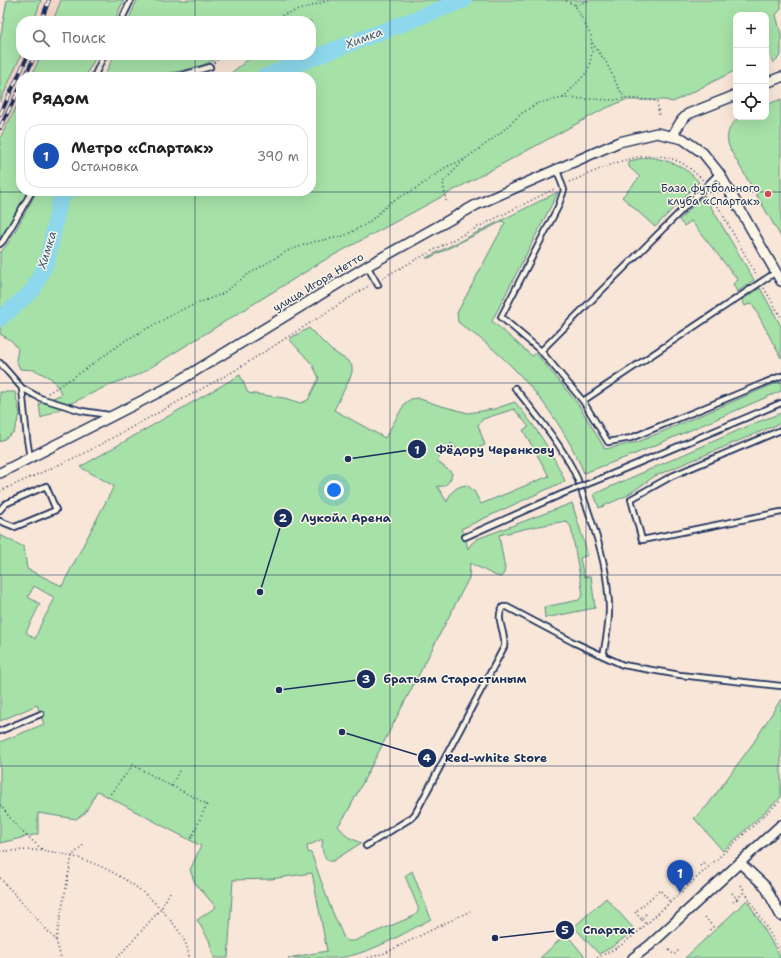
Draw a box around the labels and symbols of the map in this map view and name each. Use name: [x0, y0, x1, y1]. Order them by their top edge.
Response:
water label: Химка: [342, 24, 385, 53]
place label: База футбольного клуба «Спартак»: [661, 181, 760, 209]
marker: База футбольного клуба «Спартак»: [763, 189, 773, 199]
water label: Химка: [33, 229, 60, 272]
street label: улица Игоря Нетто: [270, 249, 367, 315]
callout: Фёдору Черенкову: [407, 437, 563, 461]
text: 1: [414, 442, 420, 458]
text: Фёдору Черенкову: [435, 442, 555, 458]
your location: [324, 480, 344, 500]
callout: Лукойл Арена: [273, 506, 399, 530]
text: 2: [279, 510, 288, 526]
text: Лукойл Арена: [301, 510, 392, 526]
callout: братьям Старостиным: [356, 667, 535, 691]
text: 3: [362, 671, 370, 687]
text: братьям Старостиным: [384, 671, 526, 687]
callout: Red-white Store: [417, 746, 555, 770]
text: 4: [423, 750, 432, 766]
text: Red-white Store: [445, 750, 547, 766]
pin: 1: [667, 860, 693, 893]
callout: Спартак: [555, 918, 643, 942]
text: 5: [561, 922, 569, 938]
text: Спартак: [583, 922, 635, 938]

